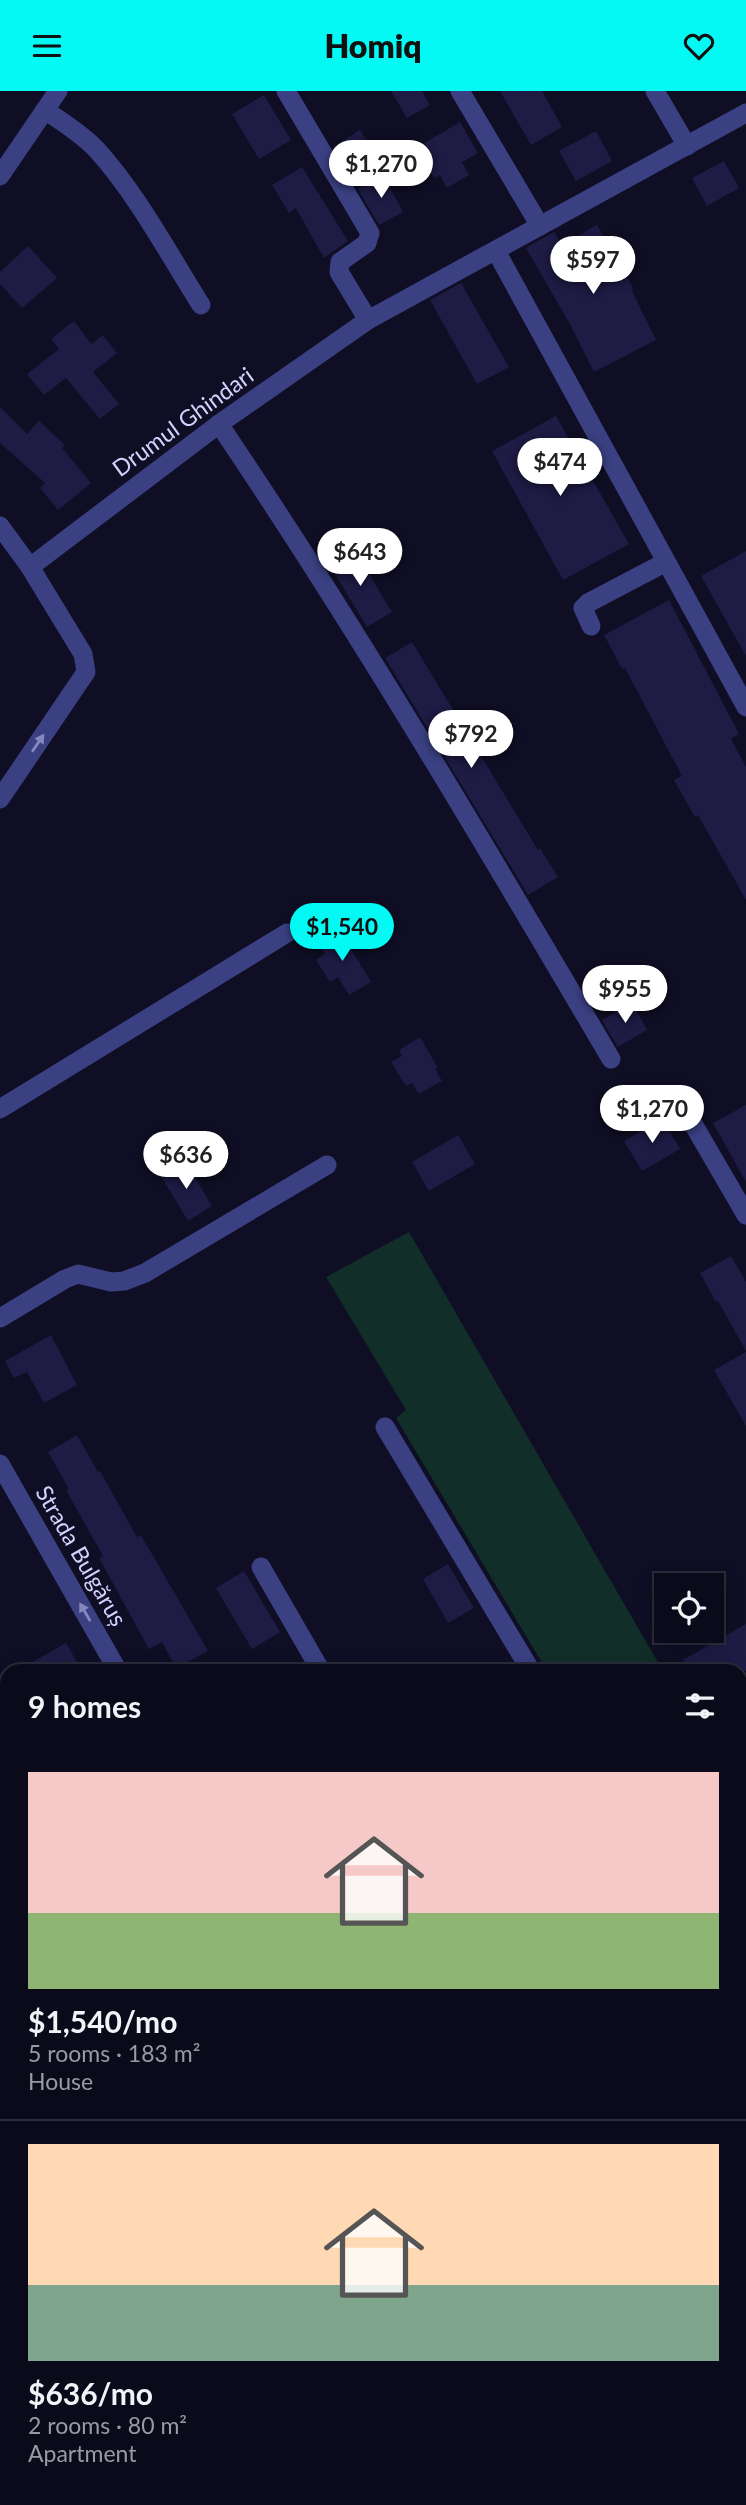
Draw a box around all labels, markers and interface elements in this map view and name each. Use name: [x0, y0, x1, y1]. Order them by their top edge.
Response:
text: Homiq: [324, 26, 422, 65]
icon: menu: [28, 27, 66, 65]
icon: heart: [680, 27, 718, 65]
pin: $1,270: [324, 141, 438, 200]
text: $1,270: [345, 149, 417, 177]
pin: $597: [552, 237, 634, 296]
text: $597: [566, 245, 620, 273]
street label: Drumul Ghindari: [106, 361, 258, 482]
pin: $474: [519, 439, 601, 498]
text: $474: [533, 447, 587, 475]
pin: $643: [319, 529, 401, 588]
text: $643: [333, 537, 387, 565]
pin: $792: [430, 711, 512, 770]
text: $792: [444, 719, 498, 747]
one-way arrow: [31, 733, 44, 752]
pin: $1,540: [285, 903, 399, 963]
text: $1,540: [306, 912, 378, 940]
pin: $955: [584, 965, 666, 1025]
text: $955: [598, 974, 652, 1002]
pin: $1,270: [595, 1086, 709, 1145]
text: $1,270: [616, 1094, 688, 1122]
pin: $636: [145, 1131, 227, 1191]
text: $636: [159, 1140, 213, 1168]
street label: Strada Bulgăruș: [30, 1480, 133, 1631]
map controls: [654, 1573, 724, 1643]
button: locate: [654, 1573, 724, 1643]
one-way arrow: [79, 1602, 91, 1622]
icon: filters: [681, 1687, 719, 1725]
text: 9 homes: [28, 1688, 141, 1724]
icon: home: [311, 1818, 437, 1944]
text: $1,540/mo: [28, 2003, 177, 2039]
text: 5 rooms · 183 m²: [28, 2039, 200, 2067]
text: House: [28, 2067, 93, 2095]
icon: home: [311, 2190, 437, 2316]
text: $636/mo: [28, 2375, 153, 2411]
text: 2 rooms · 80 m²: [28, 2411, 187, 2439]
text: Apartment: [28, 2439, 136, 2467]

